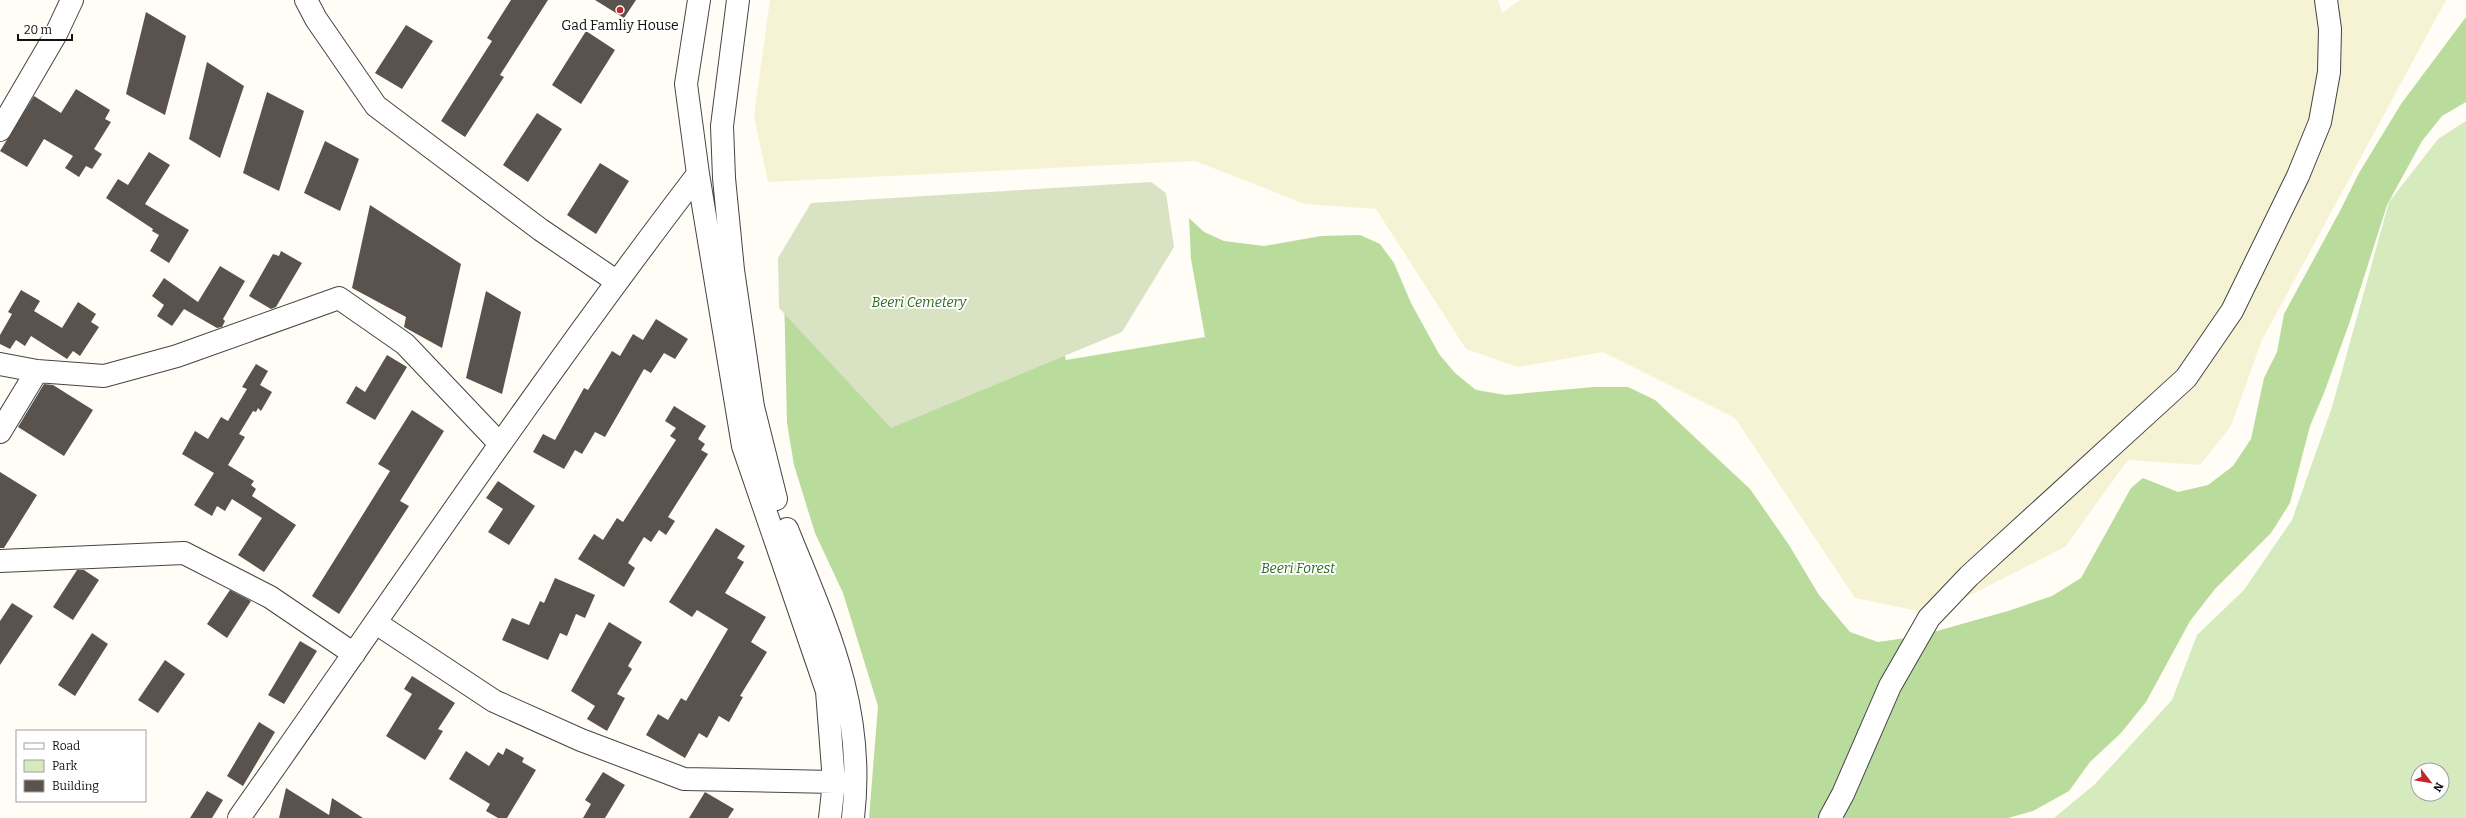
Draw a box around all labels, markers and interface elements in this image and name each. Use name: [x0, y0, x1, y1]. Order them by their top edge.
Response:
marker: Gad Famliy House: [615, 5, 625, 15]
scale bar: [18, 16, 72, 42]
place label: Gad Famliy House: [561, 17, 679, 34]
text: 20 m: [24, 23, 53, 37]
park label: Beeri Cemetery: [872, 294, 967, 311]
park label: Beeri Forest: [1261, 560, 1336, 577]
legend: [16, 730, 146, 802]
text: Road: [52, 739, 80, 753]
text: Park: [52, 759, 78, 773]
north arrow: [2410, 762, 2450, 802]
text: Building: [52, 779, 99, 793]
text: N: [2430, 780, 2446, 794]

